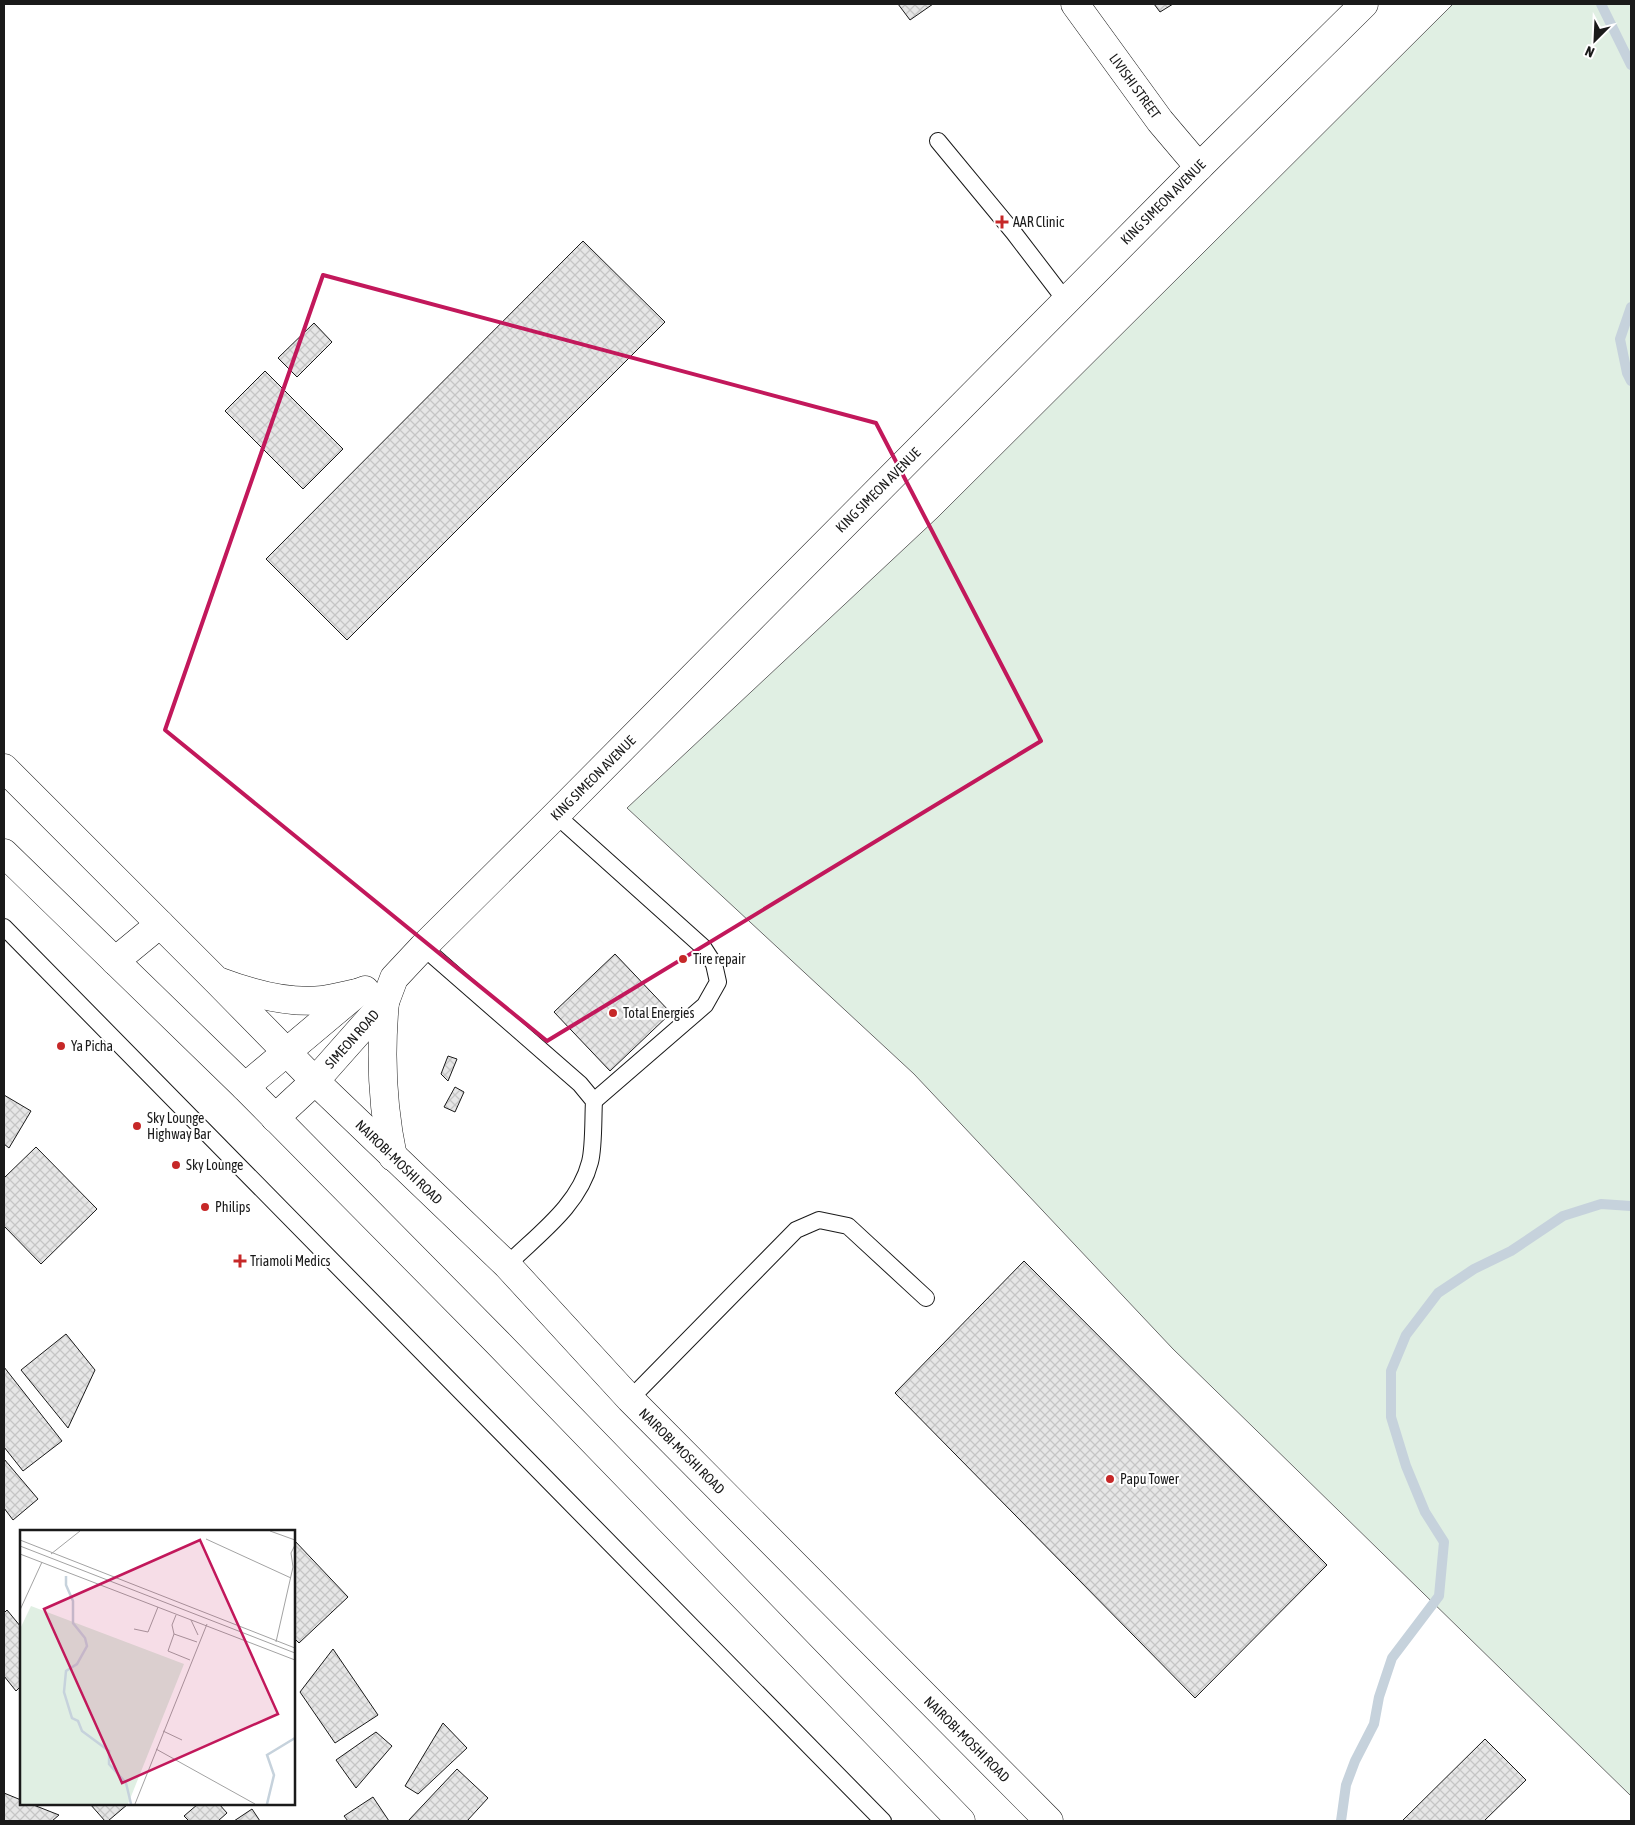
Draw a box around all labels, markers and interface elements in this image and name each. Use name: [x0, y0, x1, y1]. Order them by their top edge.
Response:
north arrow: [1570, 15, 1620, 65]
text: N: [1583, 43, 1597, 61]
street label: LIVISHI STREET: [1106, 51, 1164, 121]
street label: KING SIMEON AVENUE: [1117, 156, 1209, 248]
place label: AAR Clinic: [1013, 214, 1065, 230]
marker: AAR Clinic: [995, 215, 1009, 229]
street label: KING SIMEON AVENUE: [832, 444, 924, 536]
street label: KING SIMEON AVENUE: [547, 732, 639, 824]
place label: Tire repair: [693, 951, 746, 967]
marker: Tire repair: [677, 953, 689, 965]
place label: Total Energies: [623, 1005, 694, 1021]
street label: SIMEON ROAD: [322, 1006, 382, 1071]
marker: Total Energies: [607, 1007, 619, 1019]
place label: Ya Picha: [71, 1038, 113, 1054]
marker: Ya Picha: [55, 1040, 67, 1052]
place label: Sky Lounge Highway Bar: [147, 1110, 212, 1142]
street label: NAIROBI-MOSHI ROAD: [352, 1117, 446, 1208]
marker: Sky Lounge Highway Bar: [131, 1120, 143, 1132]
place label: Sky Lounge: [186, 1157, 243, 1173]
marker: Sky Lounge: [170, 1159, 182, 1171]
place label: Philips: [215, 1199, 250, 1215]
marker: Philips: [199, 1201, 211, 1213]
place label: Triamoli Medics: [250, 1253, 330, 1269]
marker: Triamoli Medics: [234, 1255, 246, 1267]
street label: NAIROBI-MOSHI ROAD: [636, 1405, 728, 1497]
place label: Papu Tower: [1120, 1471, 1180, 1487]
marker: Papu Tower: [1104, 1473, 1116, 1485]
inset map: [20, 1530, 295, 1805]
street label: NAIROBI-MOSHI ROAD: [921, 1693, 1013, 1785]

